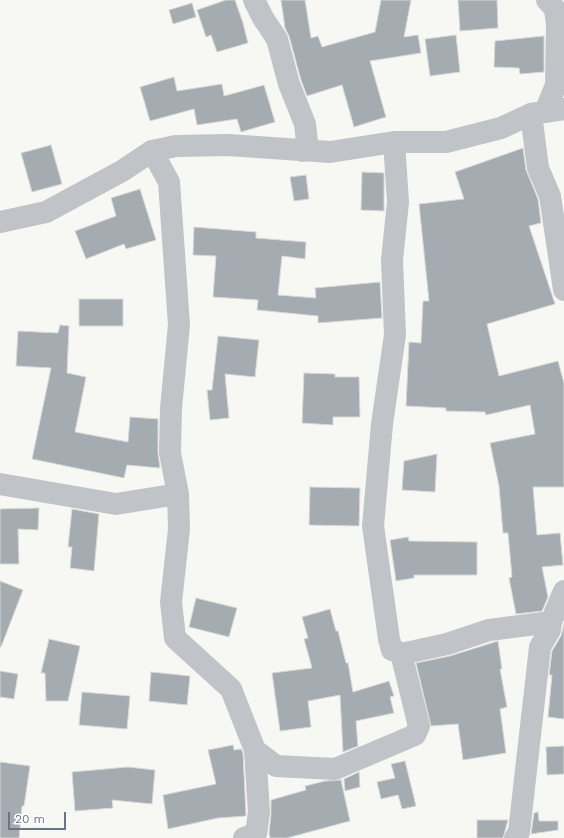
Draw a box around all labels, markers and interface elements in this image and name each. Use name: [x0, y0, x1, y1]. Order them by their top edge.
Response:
scale bar: [10, 804, 68, 830]
text: 20 m: [15, 812, 45, 826]

